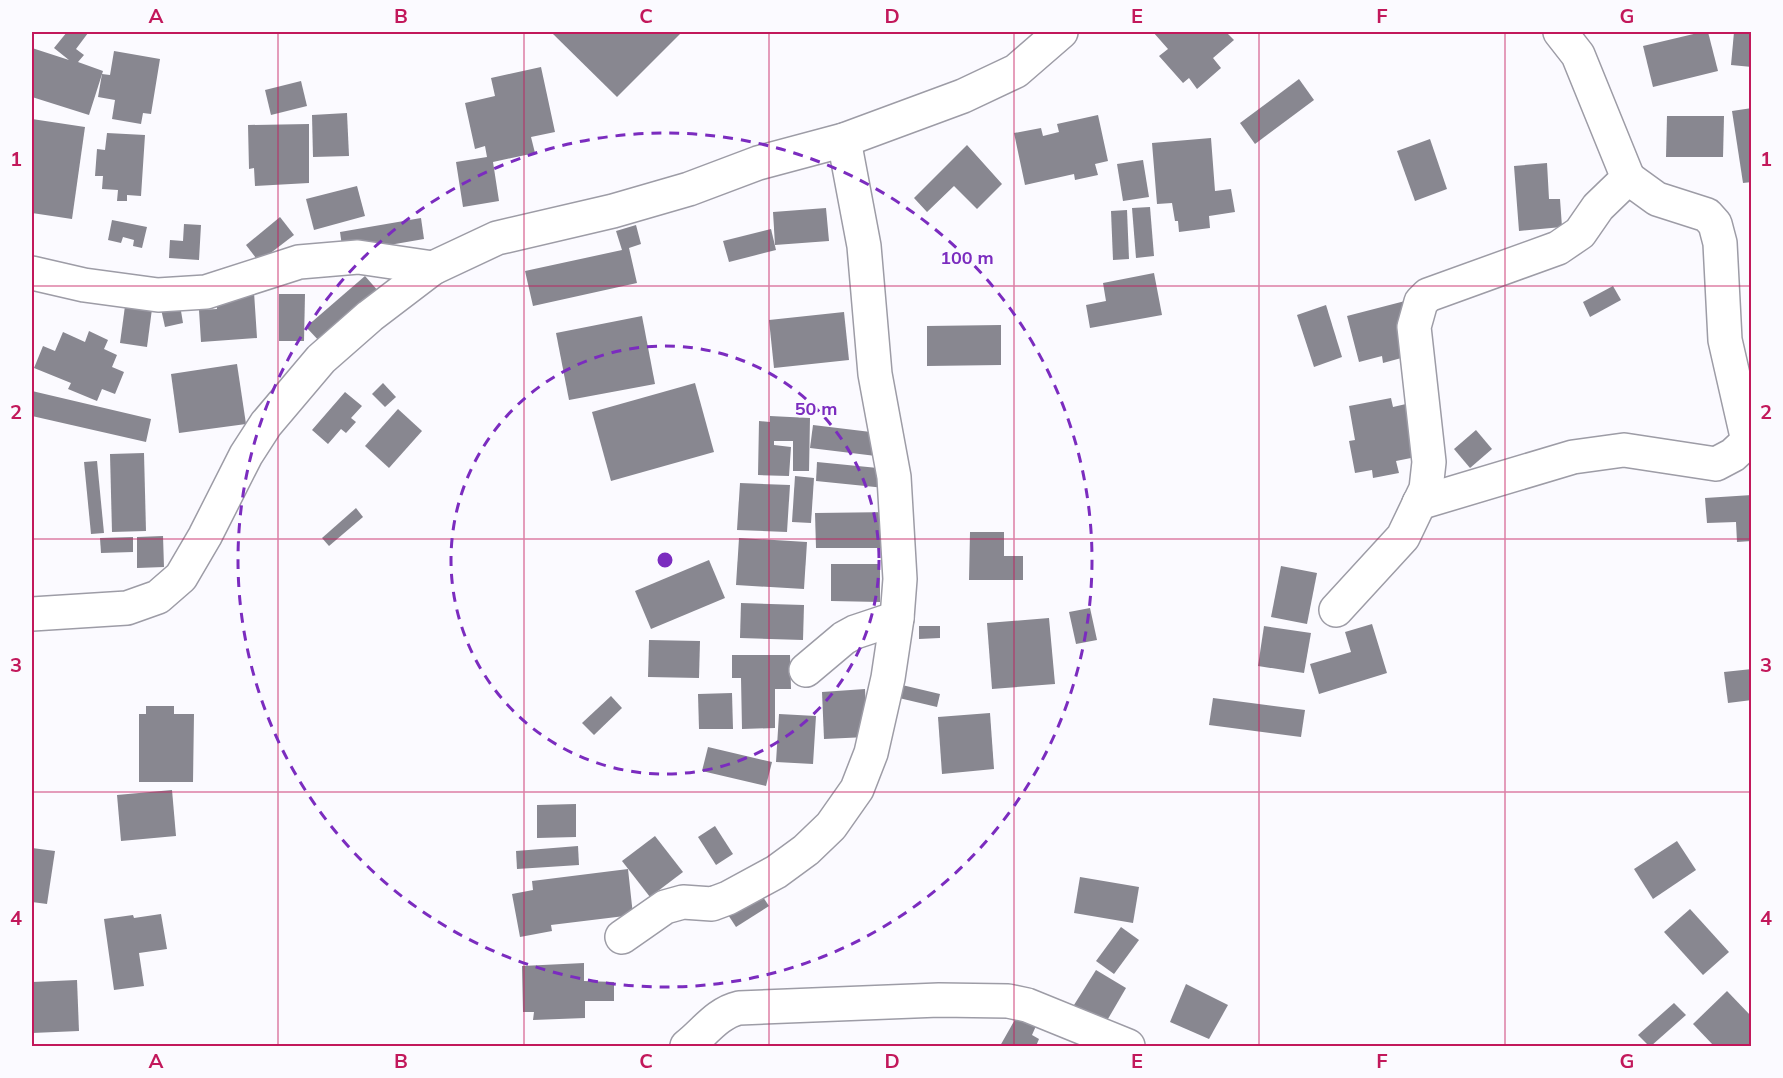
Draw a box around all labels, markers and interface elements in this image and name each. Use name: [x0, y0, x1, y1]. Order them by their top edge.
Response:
text: A: [149, 3, 164, 28]
text: B: [394, 3, 408, 28]
text: C: [639, 3, 653, 28]
text: D: [884, 3, 900, 28]
text: E: [1131, 3, 1143, 28]
text: F: [1376, 3, 1388, 28]
text: G: [1620, 3, 1634, 28]
text: 1: [10, 146, 22, 171]
text: 1: [1760, 146, 1772, 171]
text: 100 m: [940, 246, 994, 269]
text: 50 m: [795, 397, 837, 420]
text: 2: [10, 399, 22, 424]
text: 2: [1760, 399, 1772, 424]
centre of rings: [655, 550, 675, 570]
text: 3: [10, 652, 22, 677]
text: 3: [1760, 652, 1772, 677]
text: 4: [10, 905, 22, 930]
text: 4: [1760, 905, 1772, 930]
text: A: [149, 1048, 164, 1073]
text: B: [394, 1048, 408, 1073]
text: C: [639, 1048, 653, 1073]
text: D: [884, 1048, 900, 1073]
text: E: [1131, 1048, 1143, 1073]
text: F: [1376, 1048, 1388, 1073]
text: G: [1620, 1048, 1634, 1073]

